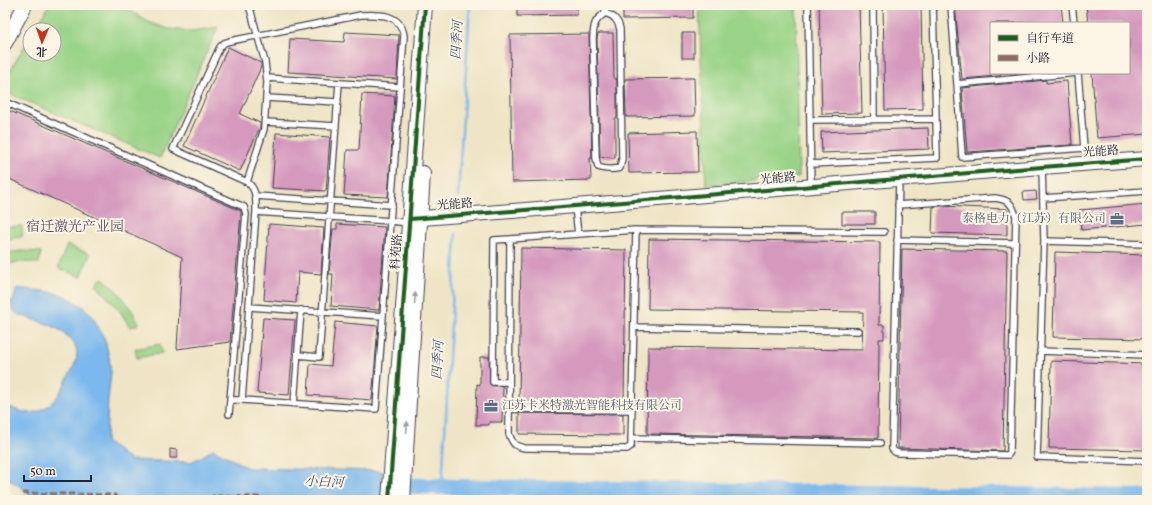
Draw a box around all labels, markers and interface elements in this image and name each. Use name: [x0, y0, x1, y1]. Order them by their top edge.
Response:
water label: 四季河: [448, 18, 468, 60]
north arrow: [22, 22, 62, 62]
legend: [990, 22, 1130, 74]
text: 自行车道: [1026, 31, 1074, 47]
text: 北: [36, 43, 47, 58]
text: 小路: [1026, 51, 1050, 67]
street label: 光能路: [1082, 143, 1120, 161]
street label: 光能路: [759, 169, 797, 189]
street label: 光能路: [436, 196, 474, 214]
place label: 泰格电力（江苏）有限公司: [962, 211, 1106, 227]
office icon: 泰格电力（江苏）有限公司: [1109, 211, 1125, 227]
district label: 宿迁激光产业园: [26, 218, 124, 237]
street label: 科苑路: [388, 233, 406, 271]
one-way arrow: [411, 292, 418, 304]
water label: 四季河: [429, 338, 449, 380]
office icon: 江苏卡米特激光智能科技有限公司: [483, 398, 499, 414]
place label: 江苏卡米特激光智能科技有限公司: [502, 398, 682, 414]
one-way arrow: [403, 421, 410, 434]
scale bar: [24, 457, 91, 483]
text: 50 m: [30, 464, 56, 480]
water label: 小白河: [304, 473, 346, 493]

